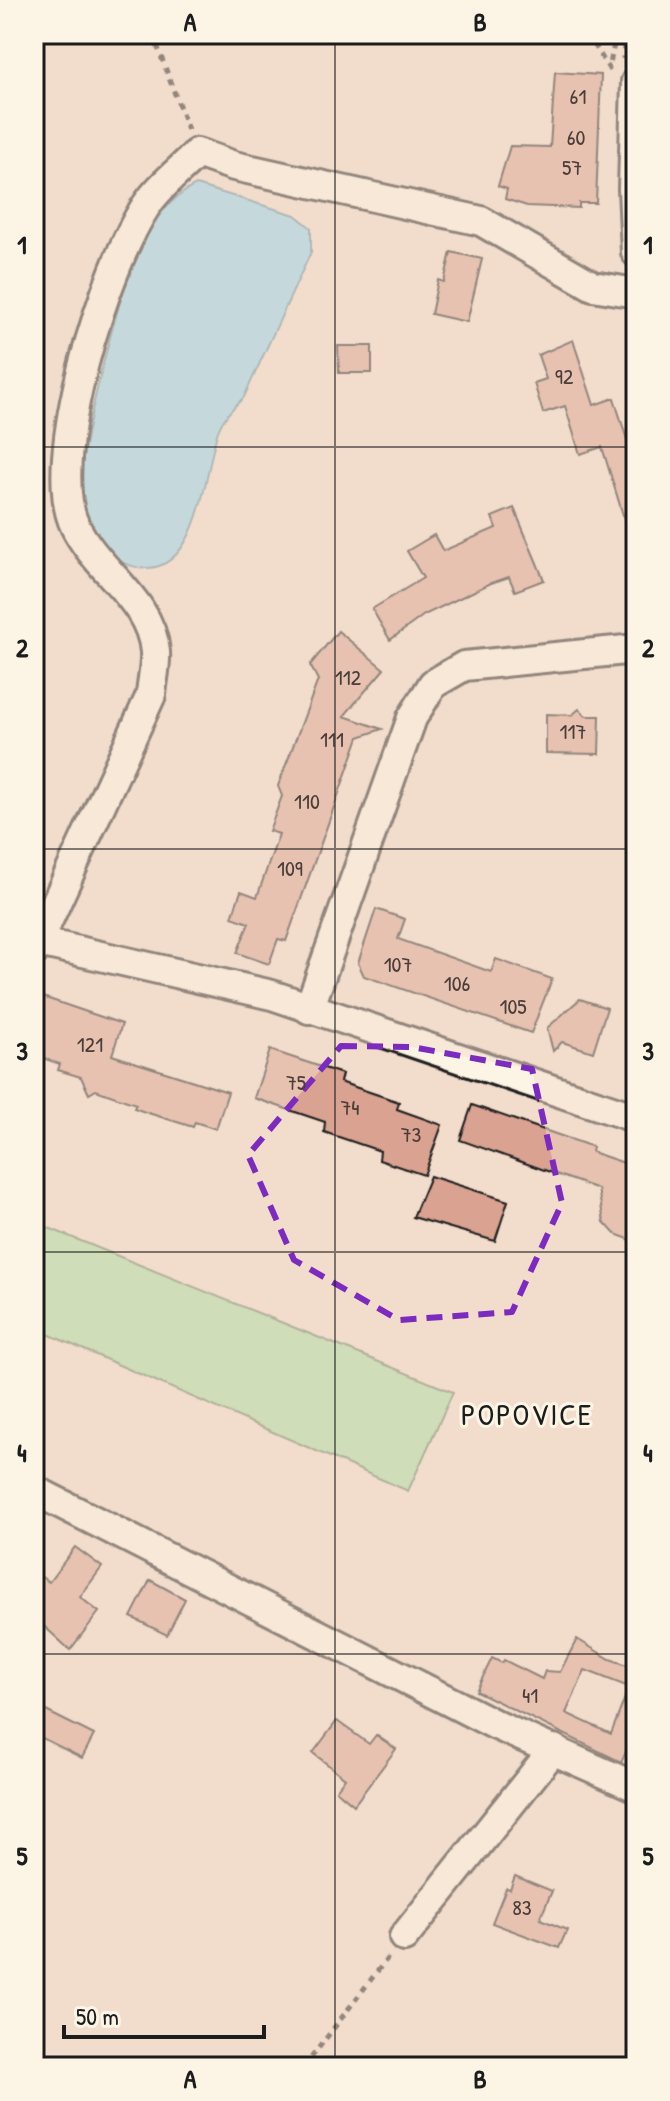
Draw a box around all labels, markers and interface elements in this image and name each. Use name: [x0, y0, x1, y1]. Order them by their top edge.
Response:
text: A: [184, 4, 197, 39]
text: B: [473, 4, 487, 39]
house number: 61: [570, 81, 586, 111]
house number: 60: [567, 122, 585, 152]
house number: 57: [562, 152, 582, 182]
text: 1: [17, 227, 27, 262]
text: 1: [643, 227, 653, 262]
house number: 92: [555, 361, 574, 391]
text: 2: [16, 630, 29, 665]
text: 2: [642, 630, 655, 665]
house number: 112: [335, 662, 362, 692]
house number: 117: [560, 716, 586, 746]
house number: 111: [320, 724, 344, 754]
house number: 110: [294, 786, 320, 816]
house number: 109: [277, 853, 303, 883]
house number: 107: [384, 949, 412, 979]
house number: 106: [444, 968, 471, 998]
house number: 105: [499, 991, 527, 1021]
house number: 121: [77, 1029, 103, 1059]
text: 3: [16, 1033, 28, 1068]
text: 3: [642, 1033, 654, 1068]
house number: 75: [286, 1067, 306, 1097]
house number: 74: [340, 1092, 360, 1122]
house number: 73: [401, 1119, 422, 1149]
district label: POPOVICE: [461, 1394, 593, 1434]
text: 4: [17, 1435, 27, 1470]
text: 4: [643, 1435, 653, 1470]
house number: 41: [522, 1680, 538, 1710]
text: 5: [17, 1838, 28, 1873]
text: 5: [643, 1838, 654, 1873]
house number: 83: [512, 1892, 532, 1922]
scale bar: [64, 1989, 264, 2039]
text: 50 m: [76, 2000, 119, 2032]
text: A: [184, 2061, 197, 2096]
text: B: [473, 2061, 487, 2096]

